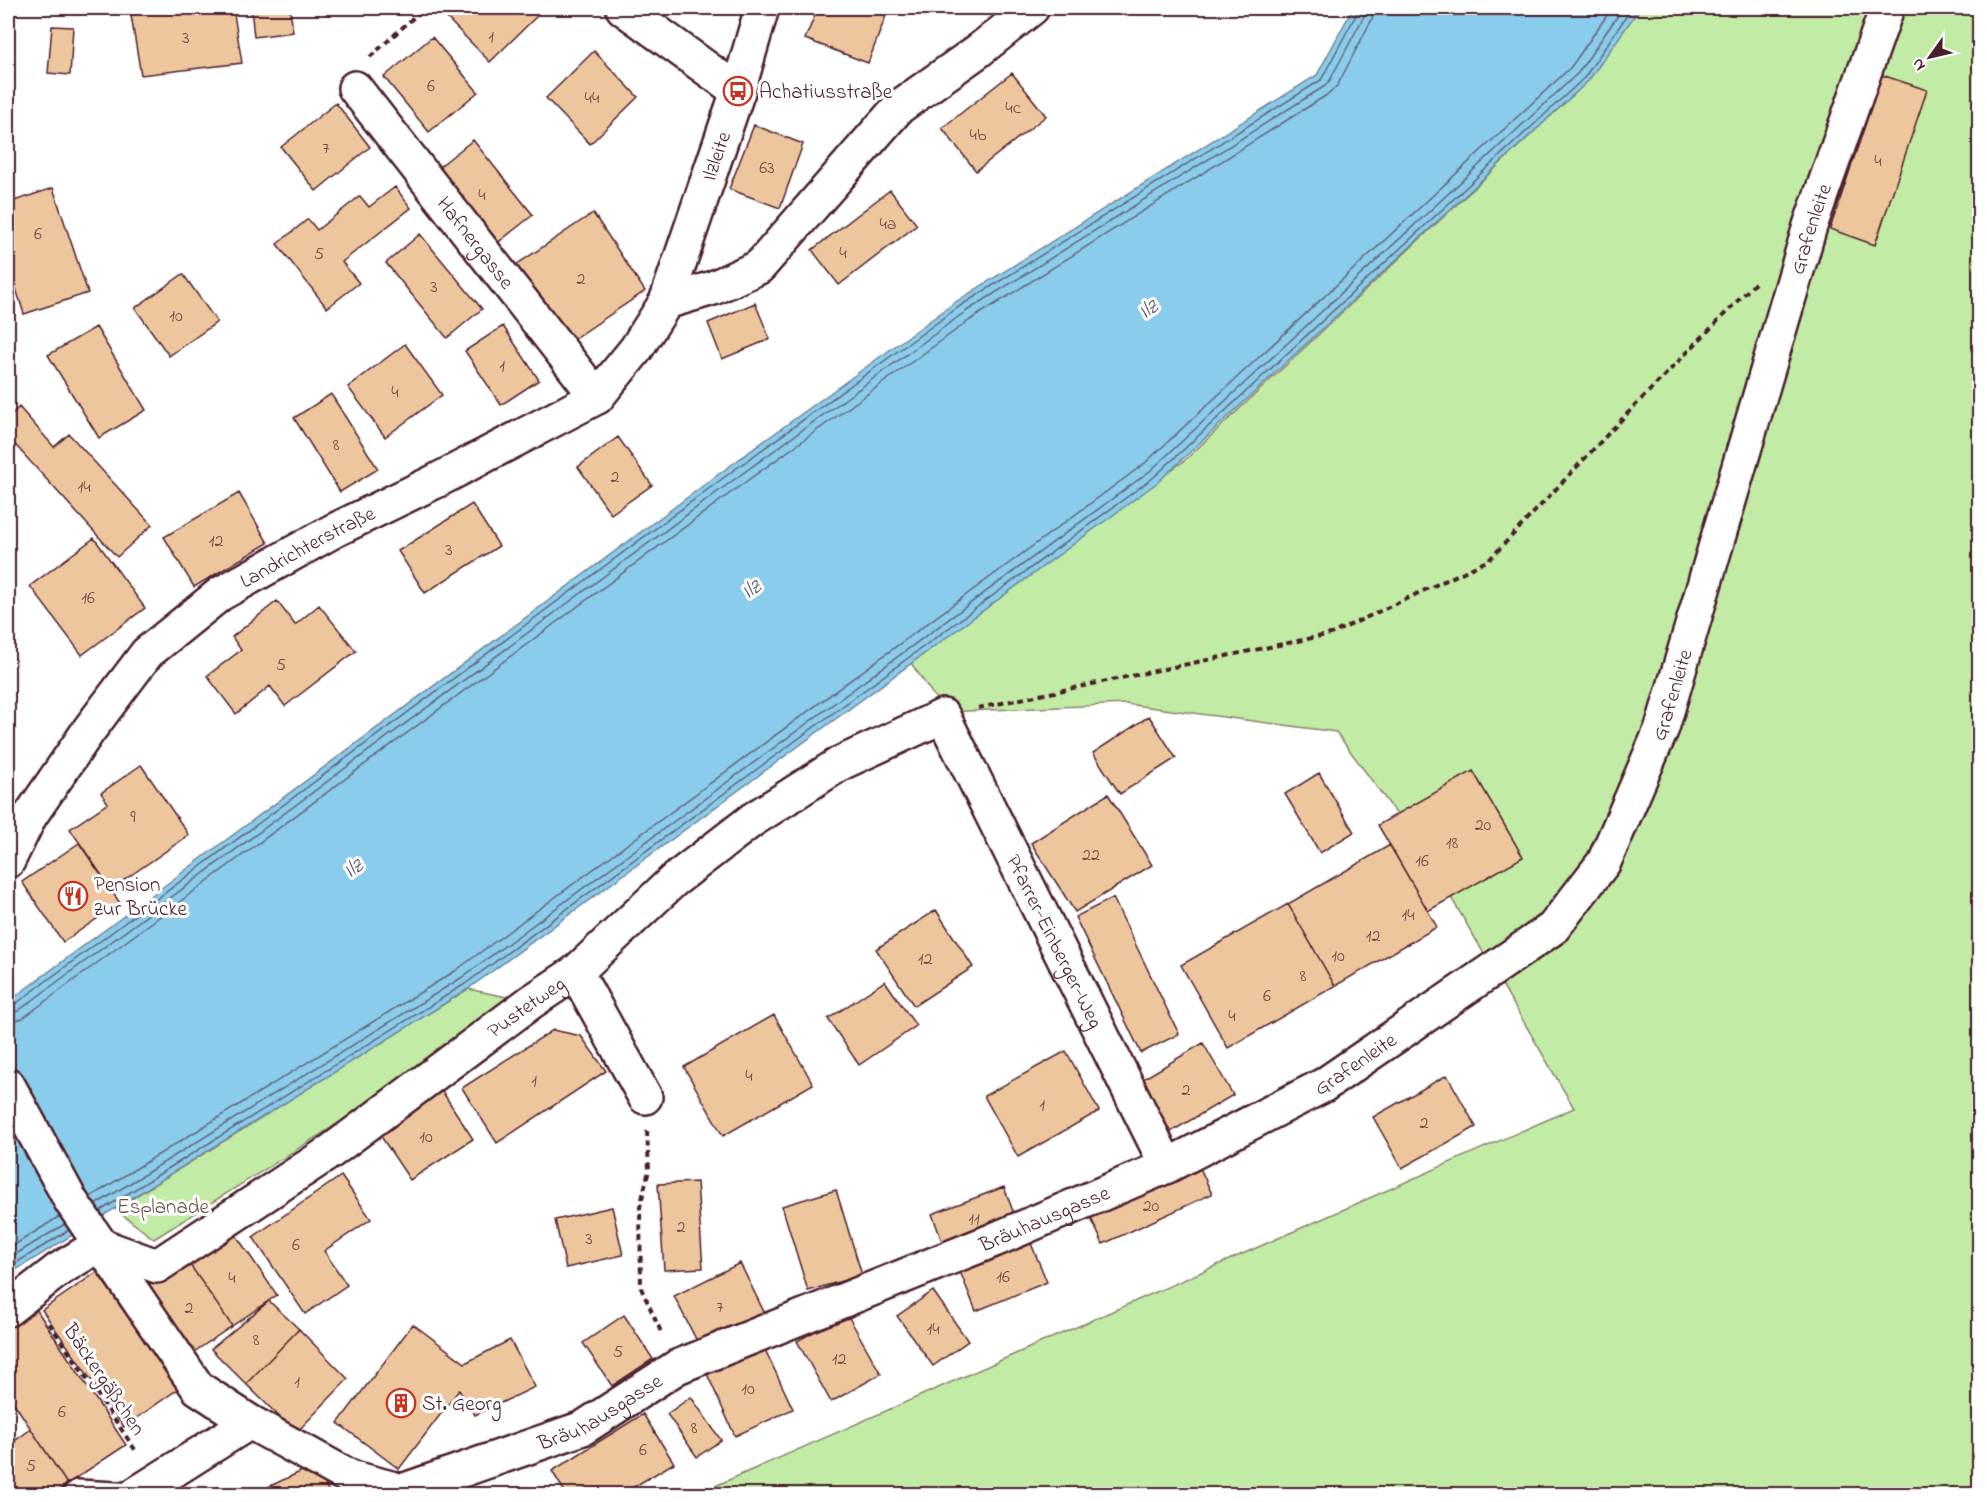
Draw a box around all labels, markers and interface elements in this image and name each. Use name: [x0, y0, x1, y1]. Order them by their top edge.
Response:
house number: 1: [488, 25, 494, 51]
house number: 3: [182, 26, 190, 52]
north arrow: [1900, 27, 1960, 87]
text: N: [1906, 53, 1932, 75]
house number: 6: [427, 74, 435, 100]
bus stop icon: Achatiusstraße: [722, 75, 754, 107]
place label: Achatiusstraße: [759, 78, 893, 108]
house number: 44: [585, 86, 600, 112]
house number: 4c: [1005, 96, 1021, 122]
house number: 4b: [970, 123, 987, 149]
street label: Ilzleite: [695, 127, 740, 185]
house number: 7: [322, 136, 330, 162]
house number: 4: [1874, 149, 1882, 175]
house number: 63: [759, 156, 775, 182]
street label: Grafenleite: [1784, 179, 1841, 278]
house number: 4: [478, 183, 486, 209]
street label: Hafnergasse: [428, 191, 521, 297]
house number: 4a: [879, 212, 897, 238]
house number: 6: [34, 222, 42, 248]
house number: 4: [839, 241, 847, 267]
house number: 5: [314, 242, 324, 268]
house number: 2: [577, 267, 586, 293]
house number: 3: [430, 275, 438, 301]
water label: Ilz: [1132, 291, 1167, 329]
house number: 10: [169, 304, 183, 330]
house number: 1: [499, 354, 505, 380]
house number: 4: [391, 380, 399, 406]
house number: 8: [333, 433, 340, 459]
house number: 2: [611, 465, 620, 491]
house number: 14: [77, 475, 91, 501]
street label: Landrichterstraße: [235, 499, 381, 597]
house number: 12: [209, 529, 223, 555]
house number: 3: [445, 538, 453, 564]
water label: Ilz: [735, 571, 770, 609]
house number: 16: [81, 586, 95, 612]
street label: Grafenleite: [1645, 645, 1702, 746]
house number: 5: [276, 653, 286, 679]
house number: 9: [130, 805, 136, 831]
house number: 20: [1475, 813, 1492, 839]
house number: 18: [1446, 831, 1458, 857]
house number: 22: [1082, 843, 1100, 869]
house number: 16: [1415, 849, 1429, 875]
water label: Ilz: [337, 850, 372, 888]
street label: Pfarrer-Einberger-Weg: [997, 850, 1109, 1035]
place label: Pension zur Brücke: [94, 871, 188, 925]
restaurant icon: Pension zur Brücke: [57, 880, 89, 912]
house number: 14: [1401, 903, 1415, 929]
house number: 12: [1366, 924, 1380, 950]
house number: 10: [1331, 944, 1345, 970]
house number: 12: [918, 947, 932, 973]
house number: 8: [1300, 964, 1307, 990]
street label: Pustetweg: [482, 970, 573, 1046]
house number: 6: [1263, 984, 1271, 1010]
house number: 4: [1228, 1004, 1236, 1030]
street label: Grafenleite: [1310, 1026, 1404, 1104]
house number: 4: [745, 1064, 753, 1090]
house number: 1: [531, 1069, 537, 1095]
house number: 2: [1182, 1078, 1191, 1104]
house number: 1: [1039, 1093, 1045, 1119]
house number: 2: [1420, 1111, 1429, 1137]
house number: 10: [419, 1125, 433, 1151]
street label: Bräuhausgasse: [975, 1179, 1115, 1262]
park label: Esplanade: [117, 1193, 210, 1223]
house number: 20: [1143, 1194, 1160, 1220]
house number: 11: [968, 1207, 980, 1233]
house number: 2: [677, 1215, 686, 1241]
house number: 3: [585, 1227, 593, 1253]
house number: 6: [292, 1233, 300, 1259]
house number: 16: [996, 1265, 1010, 1291]
house number: 4: [228, 1266, 236, 1292]
house number: 7: [716, 1295, 724, 1321]
house number: 2: [185, 1296, 194, 1322]
street label: Bäckergäßchen: [53, 1317, 152, 1443]
house number: 14: [926, 1317, 940, 1343]
house number: 8: [253, 1328, 260, 1354]
house number: 5: [613, 1340, 623, 1366]
house number: 12: [832, 1347, 846, 1373]
street label: Bräuhausgasse: [533, 1367, 670, 1460]
house number: 1: [294, 1370, 300, 1396]
house number: 10: [741, 1377, 755, 1403]
building icon: St. Georg: [385, 1387, 417, 1419]
place label: St. Georg: [422, 1390, 502, 1422]
house number: 6: [58, 1400, 66, 1426]
house number: 8: [691, 1416, 698, 1442]
house number: 6: [639, 1438, 647, 1464]
house number: 5: [26, 1454, 36, 1480]

